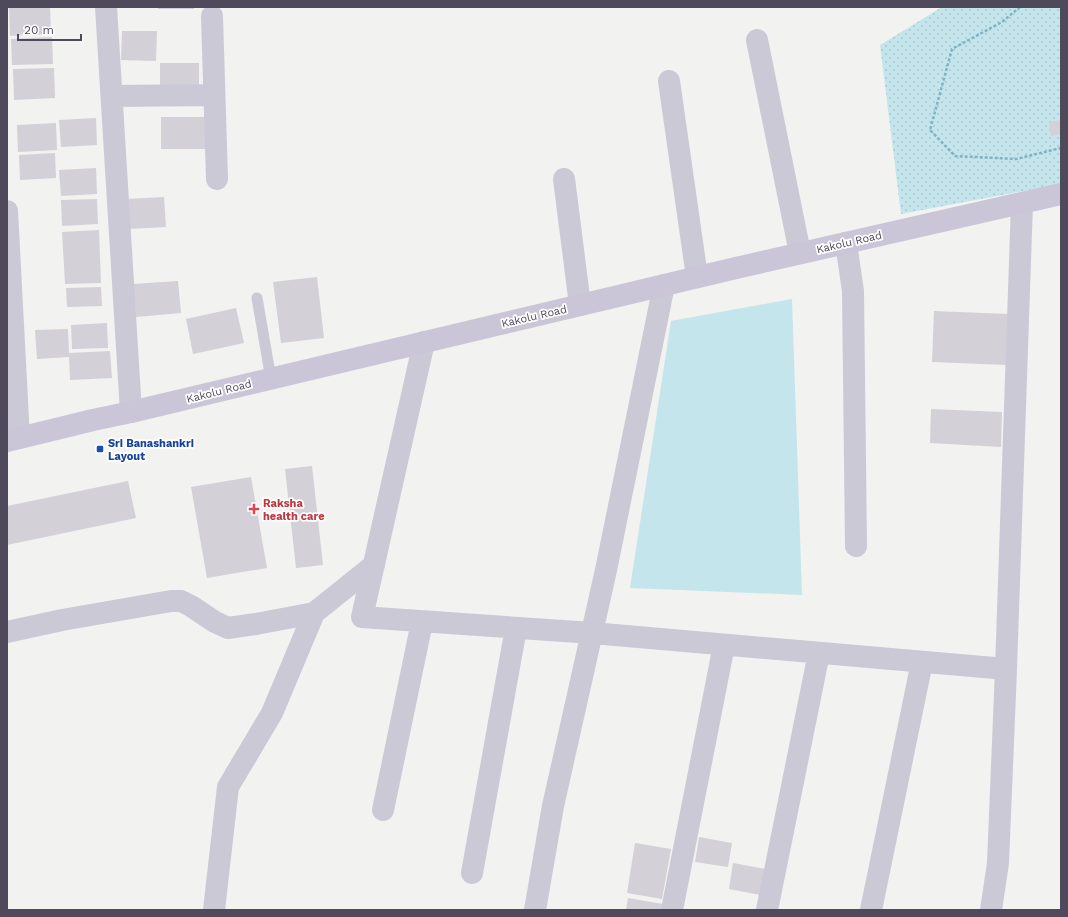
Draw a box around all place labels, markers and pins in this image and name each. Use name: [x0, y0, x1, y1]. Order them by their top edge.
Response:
place label: Sri Banashankri Layout: [108, 437, 194, 463]
marker: Sri Banashankri Layout: [95, 444, 105, 454]
place label: Raksha health care: [263, 497, 325, 523]
marker: Raksha health care: [248, 503, 260, 515]

